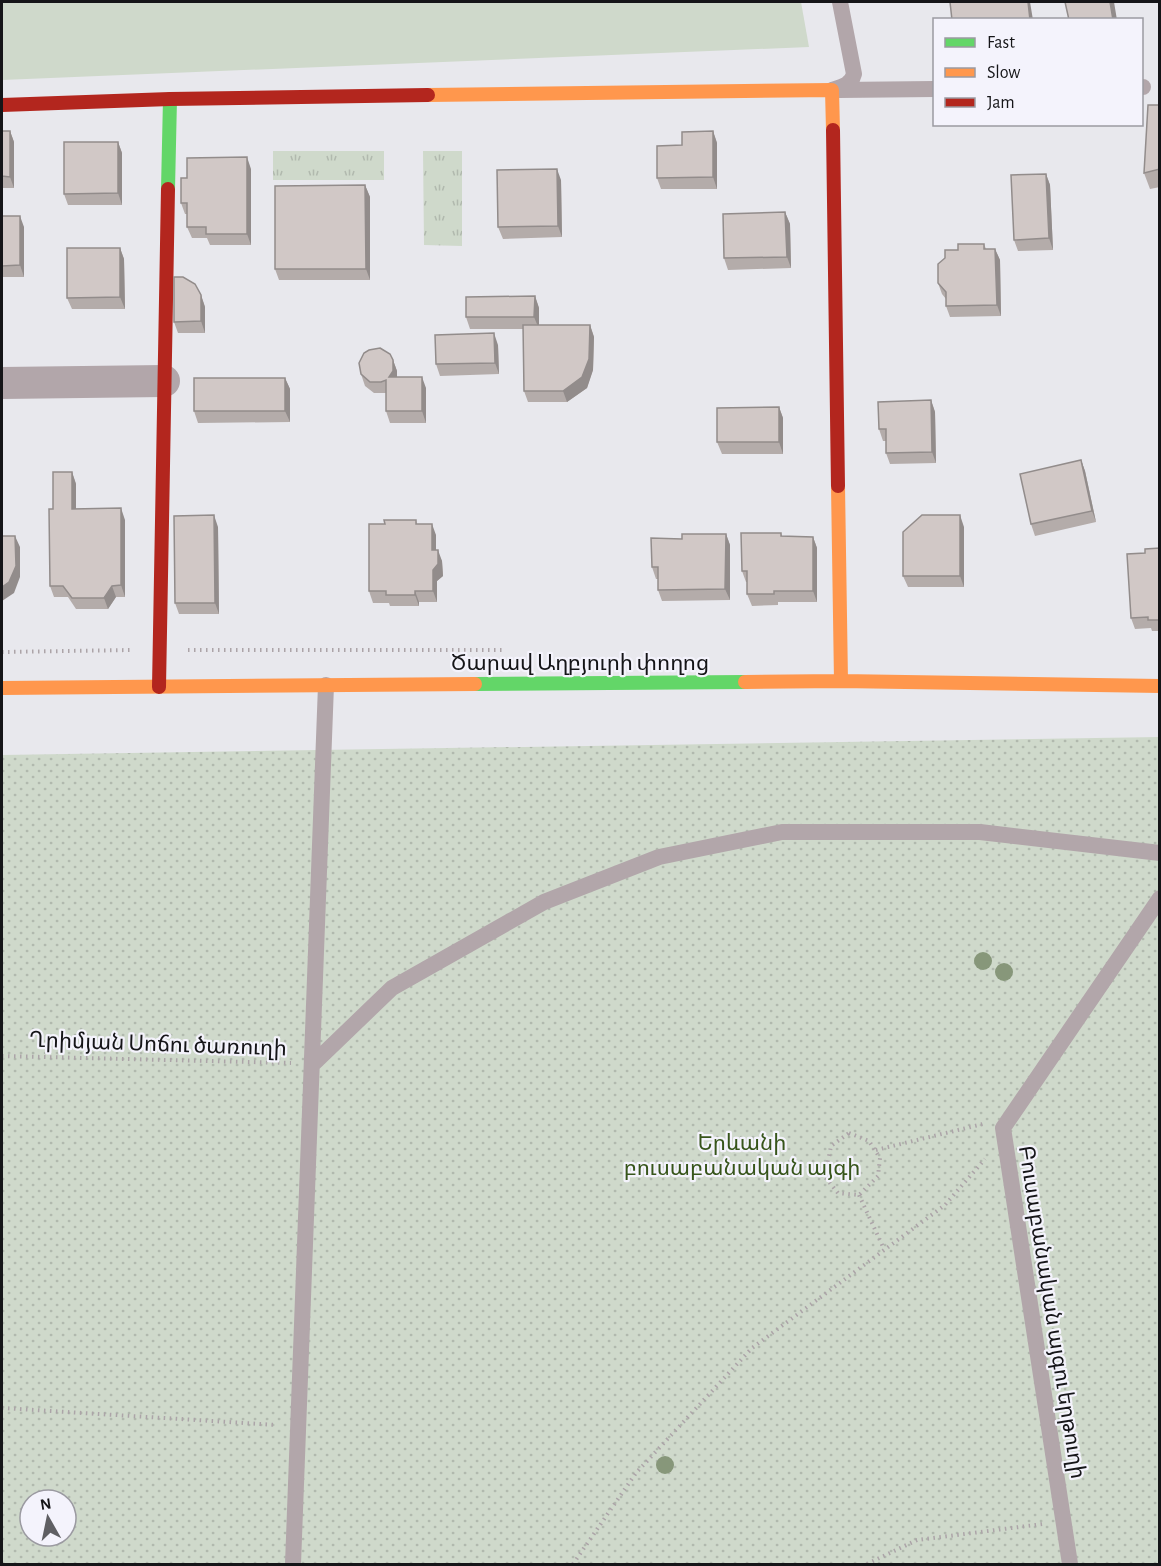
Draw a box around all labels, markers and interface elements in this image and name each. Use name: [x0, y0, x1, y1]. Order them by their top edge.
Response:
legend: [933, 18, 1143, 126]
text: Fast: [987, 34, 1015, 52]
text: Slow: [987, 64, 1020, 82]
text: Jam: [987, 94, 1015, 112]
street label: Ծարավ Աղբյուրի փողոց: [451, 652, 709, 675]
street label: Ղրիմյան Սոճու ծառուղի: [29, 1029, 287, 1060]
park label: Երևանի բուսաբանական այգի: [624, 1132, 860, 1180]
street label: Բուսաբանական այգու երթուղի: [1014, 1144, 1089, 1480]
north arrow: [18, 1488, 78, 1548]
text: N: [39, 1495, 53, 1513]

